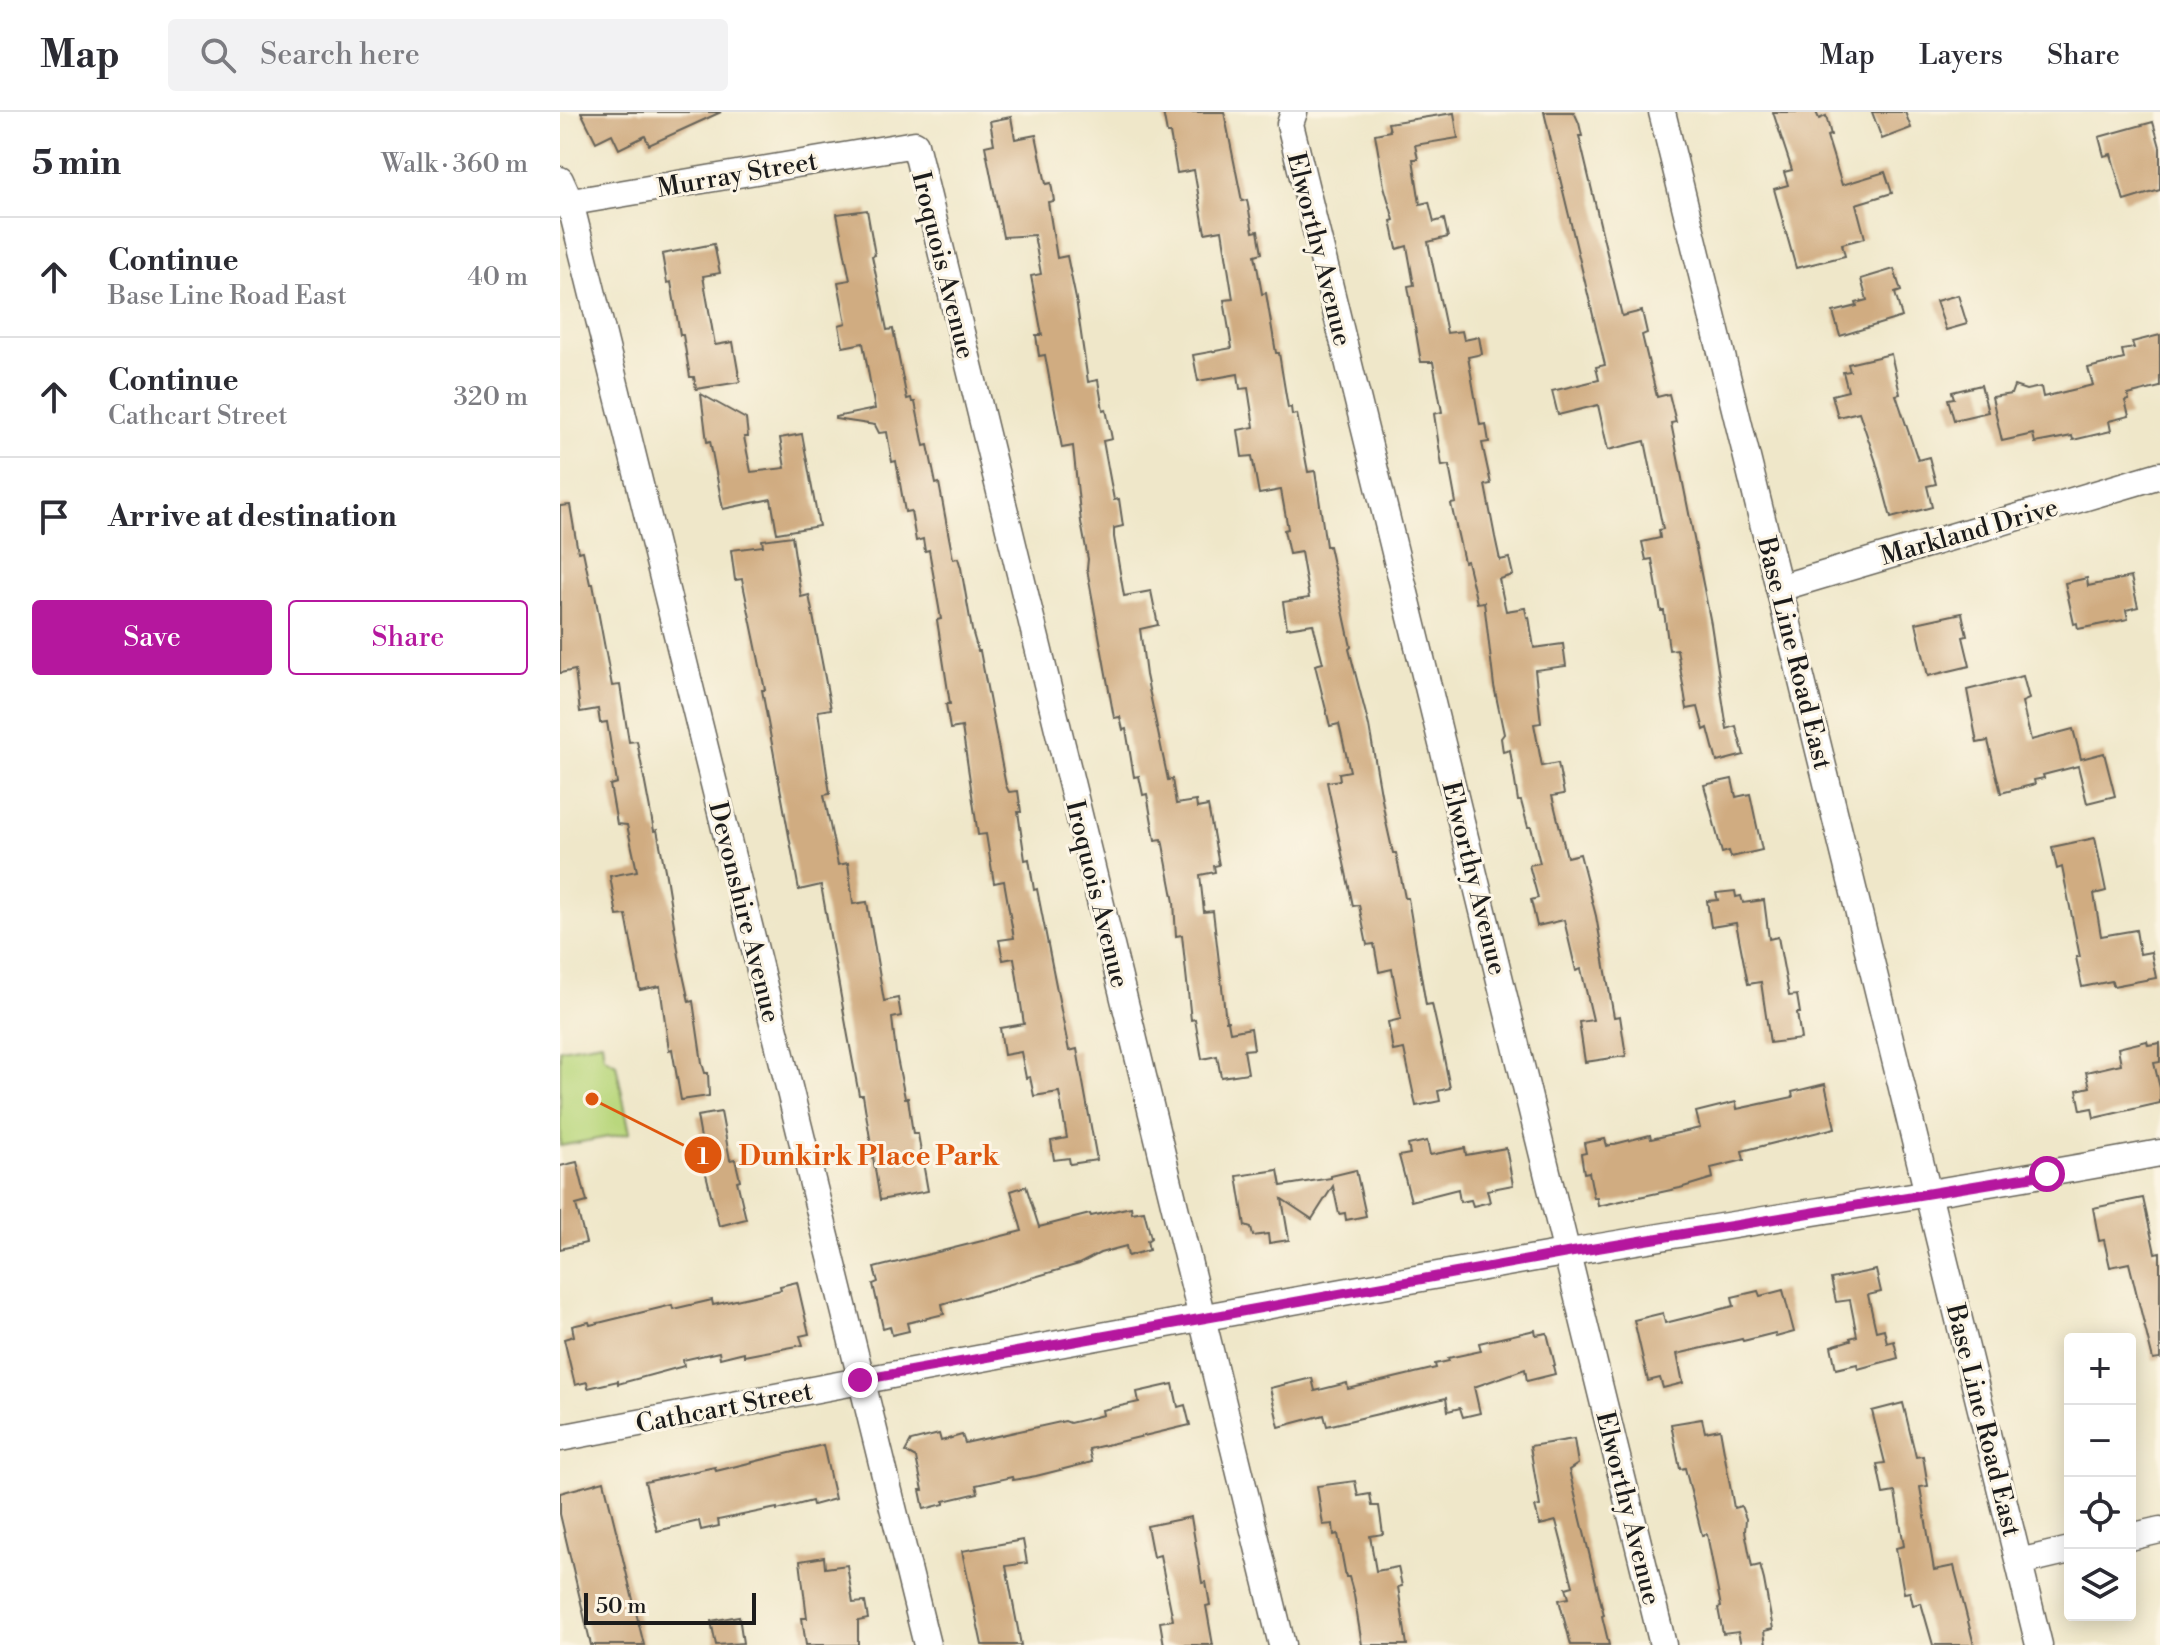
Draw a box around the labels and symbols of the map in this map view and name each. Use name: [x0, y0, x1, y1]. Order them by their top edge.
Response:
street label: Murray Street: [655, 145, 820, 205]
street label: Elworthy Avenue: [1280, 149, 1359, 349]
street label: Iroquois Avenue: [904, 168, 982, 362]
street label: Markland Drive: [1877, 491, 2062, 573]
street label: Base Line Road East: [1749, 533, 1838, 773]
street label: Elworthy Avenue: [1435, 778, 1514, 978]
street label: Iroquois Avenue: [1058, 797, 1136, 991]
street label: Devonshire Avenue: [701, 799, 787, 1026]
callout: Dunkirk Place Park: [683, 1129, 1015, 1181]
text: Dunkirk Place Park: [739, 1139, 1000, 1174]
text: 1: [697, 1142, 709, 1172]
route start: [2029, 1156, 2065, 1192]
street label: Base Line Road East: [1938, 1300, 2027, 1540]
route end: [842, 1362, 878, 1398]
street label: Cathcart Street: [633, 1375, 815, 1441]
street label: Elworthy Avenue: [1589, 1408, 1668, 1608]
scale bar: [584, 1589, 756, 1625]

